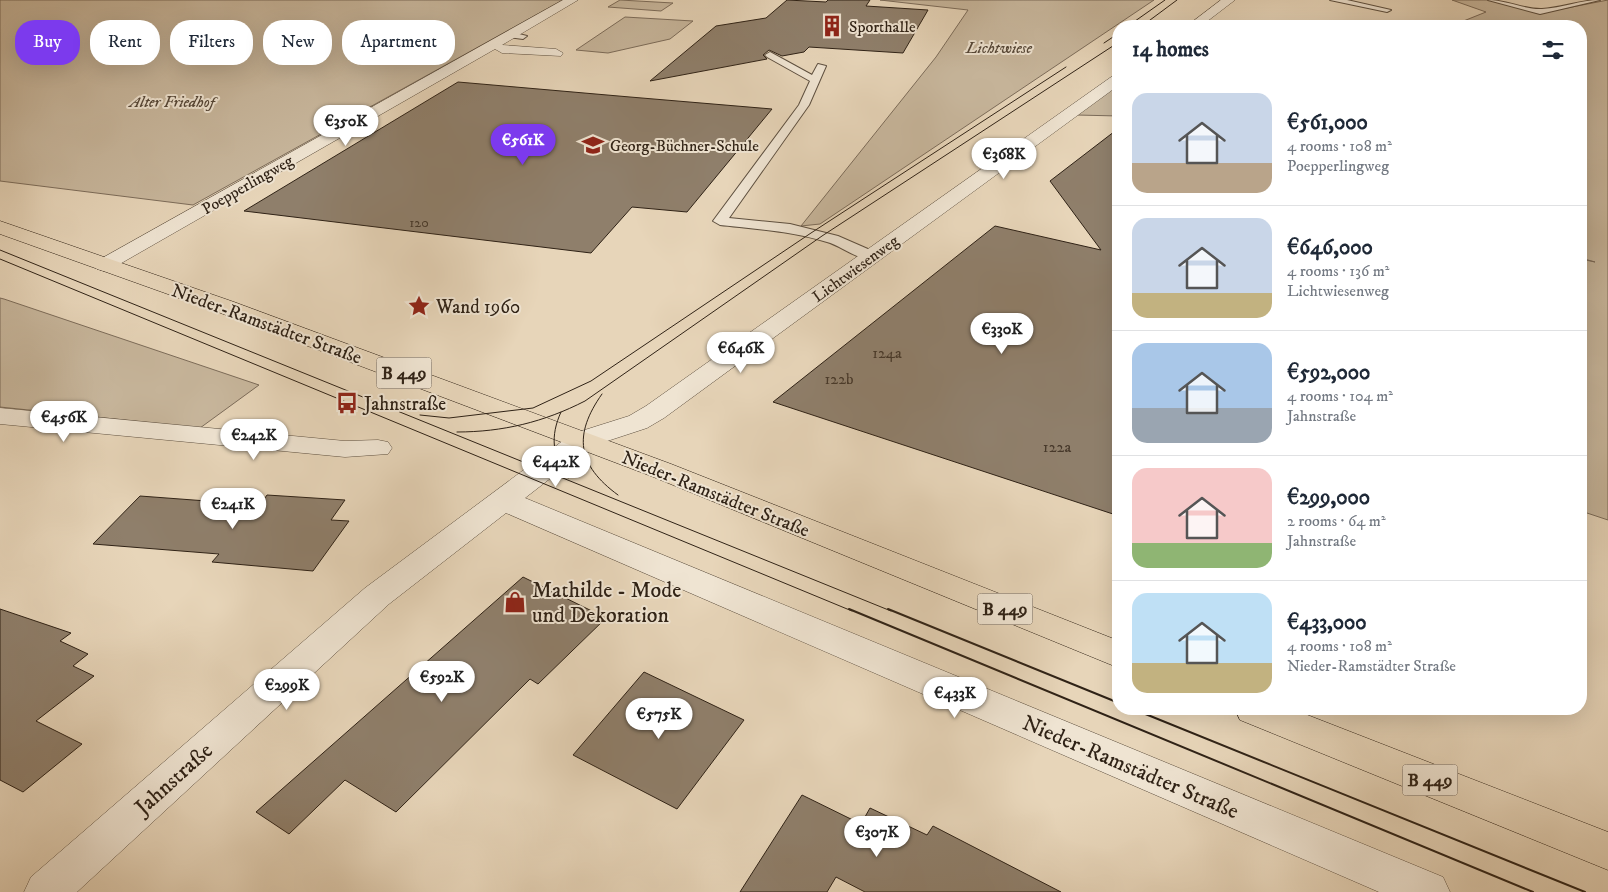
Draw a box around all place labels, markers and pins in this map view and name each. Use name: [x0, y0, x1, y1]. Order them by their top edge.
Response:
building icon: Sporthalle: [819, 13, 845, 39]
place label: Sporthalle: [849, 17, 916, 37]
pin: €350K: [311, 104, 381, 147]
pin: €561K: [488, 124, 558, 166]
school or university icon: Georg-Büchner-Schule: [580, 132, 606, 158]
place label: Georg-Büchner-Schule: [610, 136, 759, 156]
pin: €368K: [969, 138, 1039, 180]
place icon: Wand 1960: [406, 293, 432, 319]
place label: Wand 1960: [435, 296, 520, 319]
pin: €330K: [967, 312, 1037, 355]
pin: €646K: [706, 332, 776, 374]
bus stop icon: Jahnstraße: [334, 390, 360, 416]
place label: Jahnstraße: [362, 393, 446, 416]
pin: €456K: [29, 400, 99, 443]
pin: €242K: [219, 418, 289, 461]
pin: €442K: [521, 446, 591, 488]
pin: €241K: [198, 488, 268, 530]
place label: Mathilde - Mode und Dekoration: [532, 577, 681, 629]
shop icon: Mathilde - Mode und Dekoration: [502, 589, 528, 615]
pin: €592K: [407, 660, 477, 703]
pin: €299K: [252, 668, 322, 711]
pin: €433K: [920, 676, 990, 719]
pin: €575K: [624, 698, 694, 740]
pin: €307K: [842, 816, 912, 858]

